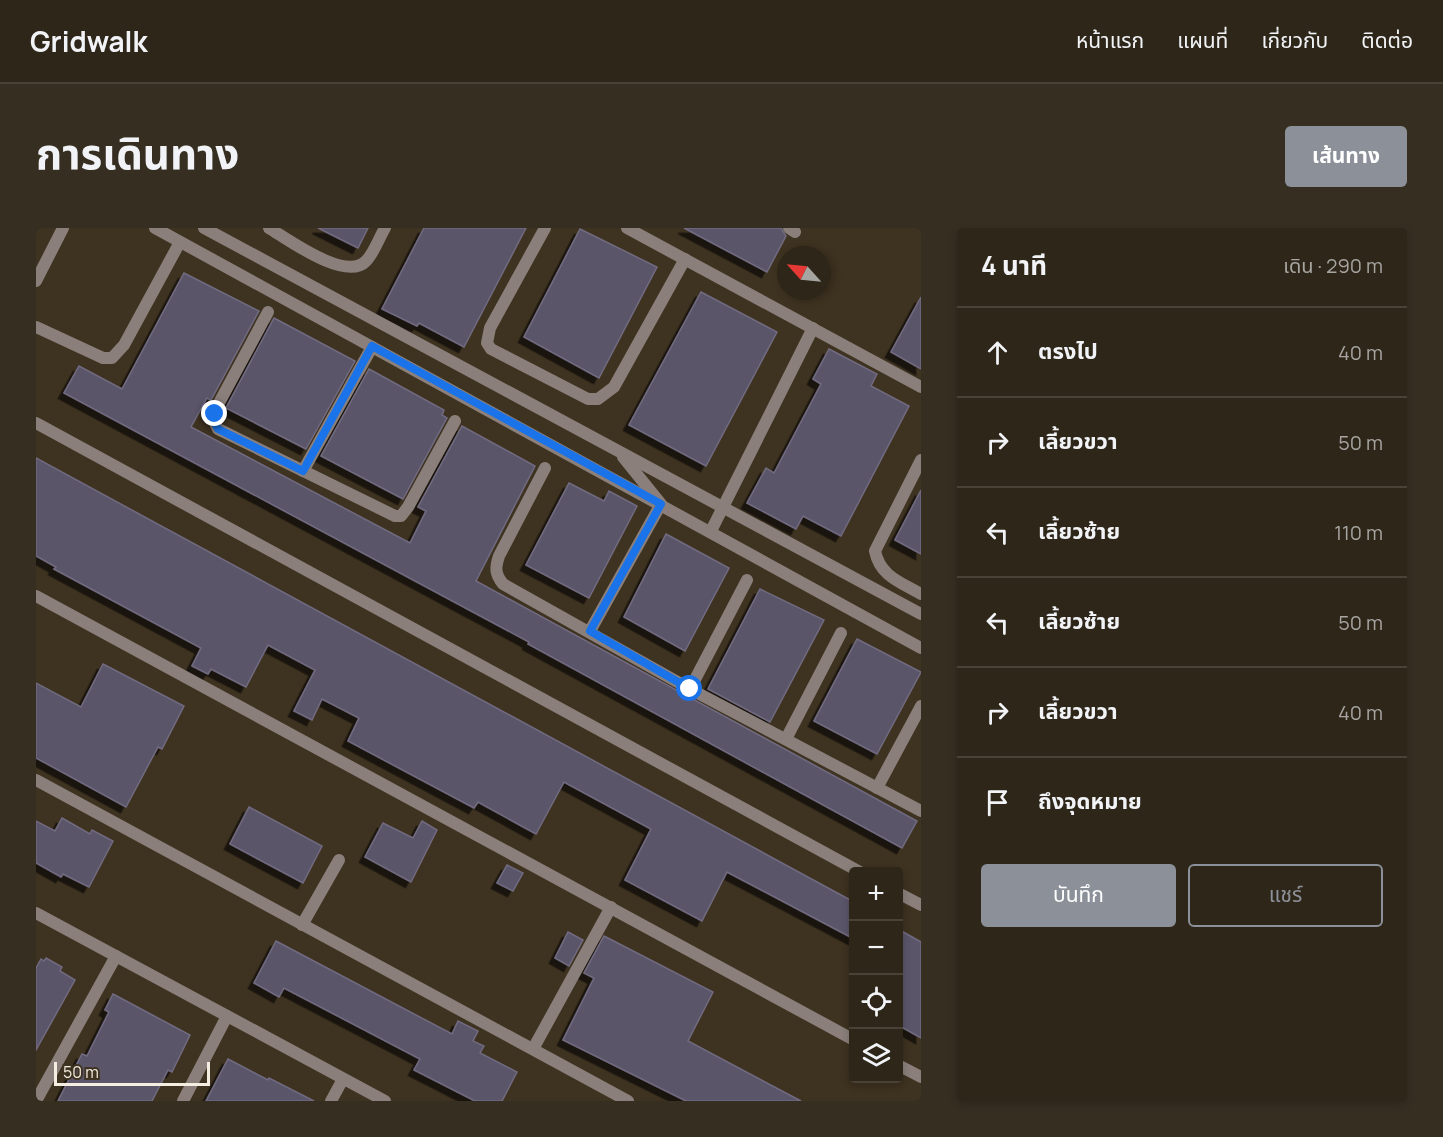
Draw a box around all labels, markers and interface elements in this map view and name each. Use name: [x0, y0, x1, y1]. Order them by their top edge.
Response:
text: Gridwalk: [30, 22, 147, 60]
text: หน้าแรก: [1076, 26, 1144, 54]
text: แผนที่: [1177, 26, 1228, 54]
text: เกี่ยวกับ: [1261, 26, 1328, 54]
text: ติดต่อ: [1361, 26, 1413, 54]
text: การเดินทาง: [36, 124, 239, 182]
button: เส้นทาง: [1285, 126, 1407, 187]
north arrow: [777, 246, 831, 300]
text: 4 นาที: [981, 247, 1047, 283]
text: เดิน · 290 m: [1283, 252, 1383, 279]
icon: ahead: [981, 336, 1014, 369]
text: ตรงไป: [1038, 336, 1098, 366]
text: 40 m: [1338, 339, 1383, 366]
route end: [201, 400, 227, 426]
icon: right: [981, 426, 1014, 459]
text: เลี้ยวขวา: [1038, 426, 1118, 456]
text: 50 m: [1338, 429, 1383, 456]
icon: left: [981, 516, 1014, 549]
text: เลี้ยวซ้าย: [1038, 516, 1120, 546]
text: 110 m: [1334, 519, 1383, 546]
icon: left: [981, 606, 1014, 639]
text: เลี้ยวซ้าย: [1038, 606, 1120, 636]
text: 50 m: [1338, 609, 1383, 636]
route start: [676, 675, 702, 701]
icon: right: [981, 696, 1014, 729]
text: เลี้ยวขวา: [1038, 696, 1118, 726]
text: 40 m: [1338, 699, 1383, 726]
icon: arrive: [981, 786, 1014, 819]
text: ถึงจุดหมาย: [1038, 786, 1142, 816]
button: บันทึก: [981, 864, 1176, 927]
button: แชร์: [1188, 864, 1383, 927]
map controls: [849, 867, 903, 1083]
button: +: [849, 867, 903, 921]
button: −: [849, 921, 903, 975]
button: locate: [849, 975, 903, 1029]
button: layers: [849, 1029, 903, 1083]
scale bar: [54, 1059, 210, 1086]
text: 50 m: [63, 1061, 99, 1083]

